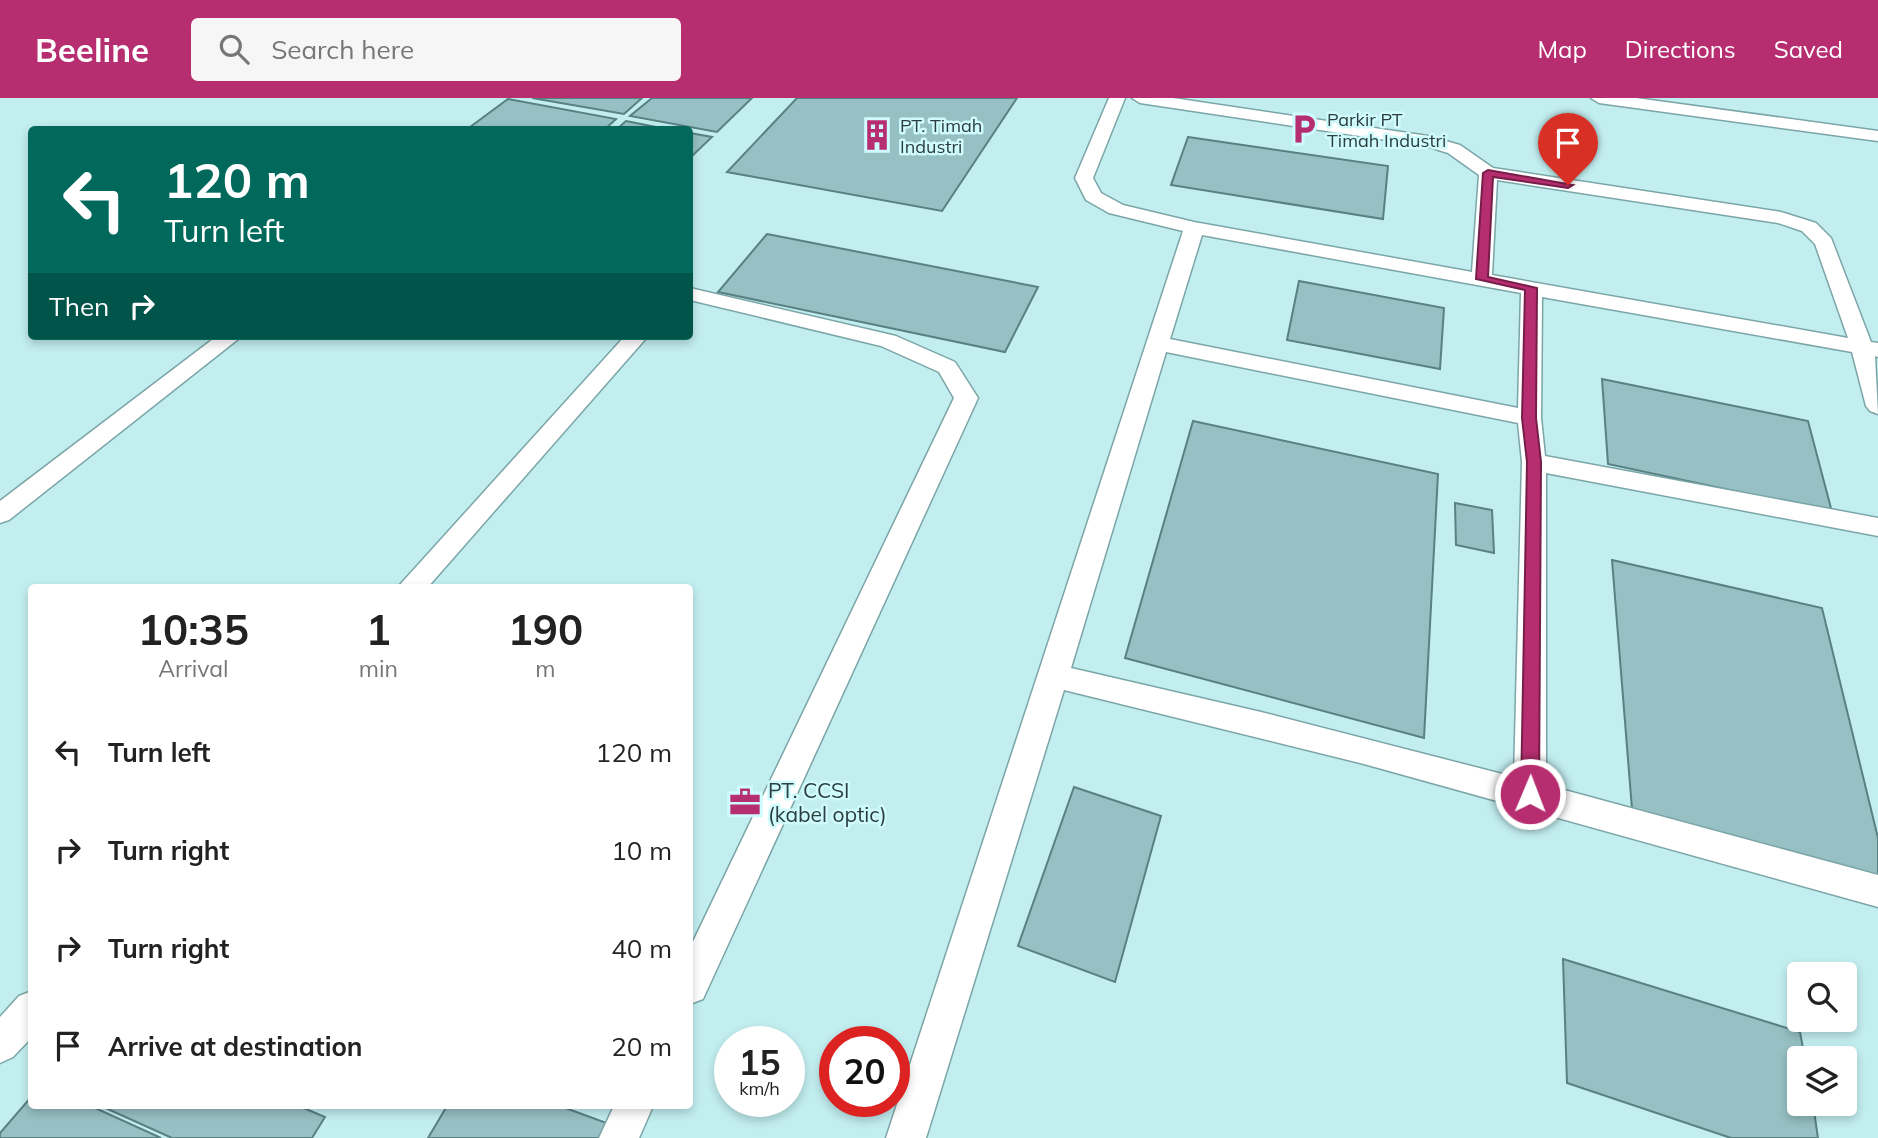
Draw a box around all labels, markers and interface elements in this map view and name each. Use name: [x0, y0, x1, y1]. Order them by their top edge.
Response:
search box: [191, 18, 681, 81]
text: Beeline: [35, 29, 149, 70]
icon: search: [215, 30, 253, 68]
text: Search here: [271, 33, 414, 66]
text: Map: [1537, 34, 1587, 64]
text: Directions: [1625, 34, 1736, 64]
text: Saved: [1774, 34, 1843, 64]
place label: Parkir PT Timah Industri: [1327, 108, 1446, 152]
parking icon: Parkir PT Timah Industri: [1287, 112, 1321, 146]
pin: [1538, 113, 1598, 185]
place label: PT. Timah Industri: [900, 114, 982, 158]
building icon: PT. Timah Industri: [860, 118, 894, 152]
icon: arrive: [1549, 124, 1587, 162]
text: 120 m: [164, 149, 310, 210]
icon: left: [49, 154, 140, 245]
text: Turn left: [164, 210, 284, 250]
icon: right: [123, 287, 161, 325]
text: Then: [49, 290, 109, 323]
text: 10:35: [138, 603, 249, 656]
text: 1: [366, 603, 391, 656]
text: 190: [508, 603, 583, 656]
text: Arrival: [158, 654, 229, 683]
text: min: [359, 654, 398, 683]
text: m: [535, 654, 556, 683]
icon: left: [49, 733, 87, 771]
text: Turn left: [108, 736, 210, 769]
text: 120 m: [596, 736, 672, 769]
position arrow: [1493, 757, 1567, 831]
place label: PT. CCSI (kabel optic): [768, 777, 887, 827]
office icon: PT. CCSI (kabel optic): [728, 785, 762, 819]
icon: right: [49, 831, 87, 869]
text: Turn right: [108, 834, 229, 867]
text: 10 m: [611, 834, 672, 867]
icon: right: [49, 929, 87, 967]
text: Turn right: [108, 932, 229, 965]
text: 40 m: [611, 932, 672, 965]
map controls: [1787, 962, 1857, 1116]
button: search: [1787, 962, 1857, 1032]
speed limit sign: 20: [819, 1026, 910, 1117]
icon: arrive: [49, 1027, 87, 1065]
text: Arrive at destination: [108, 1030, 363, 1063]
text: 20 m: [611, 1030, 672, 1063]
text: 15: [738, 1040, 781, 1084]
button: layers: [1787, 1046, 1857, 1116]
text: km/h: [739, 1077, 780, 1100]

